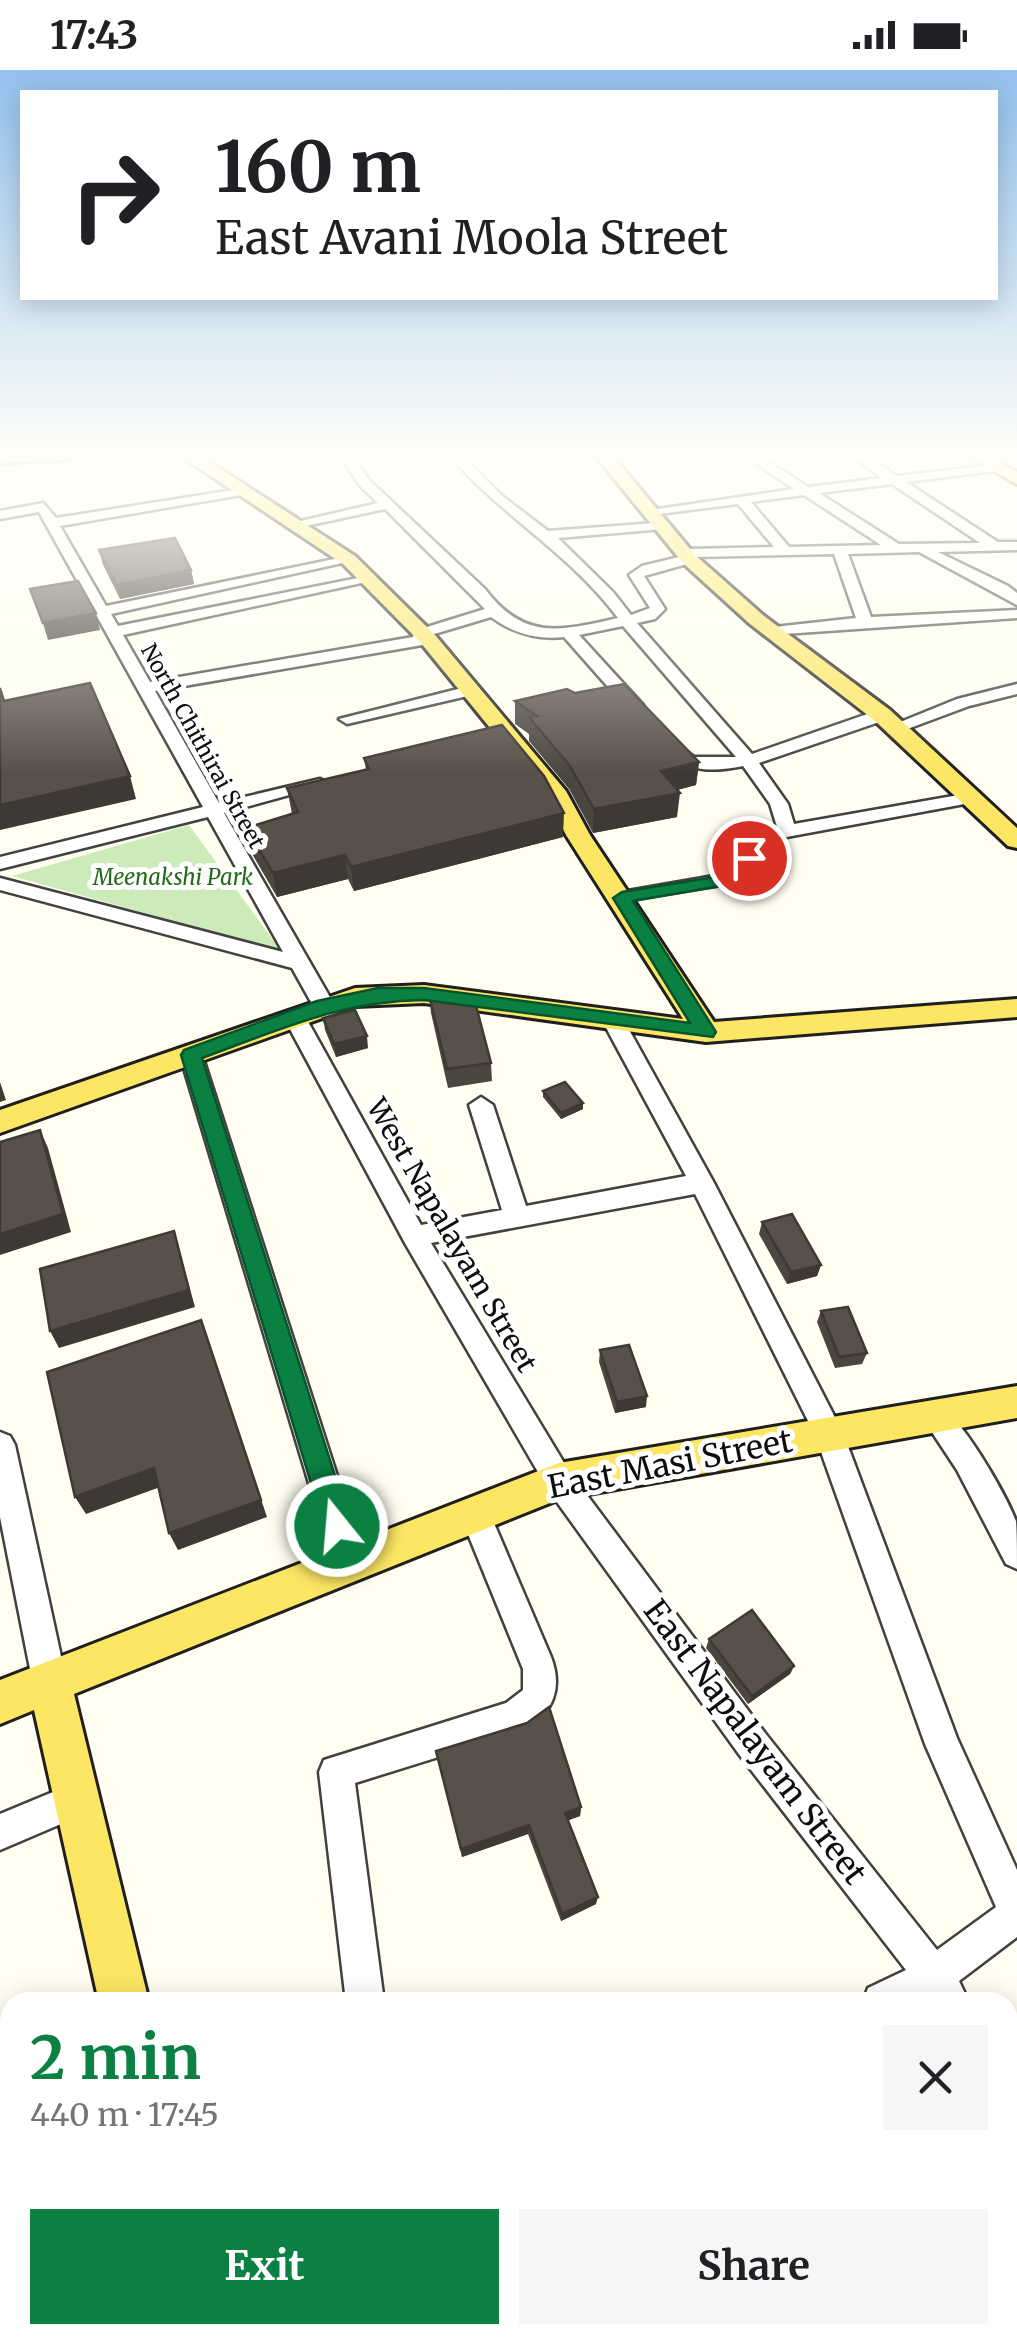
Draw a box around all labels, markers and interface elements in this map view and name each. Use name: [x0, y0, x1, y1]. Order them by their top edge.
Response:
text: 17:43: [50, 12, 138, 59]
text: 160 m: [215, 123, 421, 211]
icon: right: [50, 130, 180, 260]
text: East Avani Moola Street: [215, 210, 728, 266]
street label: North Chithirai Street: [135, 639, 271, 854]
pin: [707, 816, 792, 901]
icon: arrive: [722, 831, 777, 886]
park label: Meenakshi Park: [92, 863, 253, 891]
street label: West Napalayam Street: [358, 1091, 545, 1378]
street label: East Masi Street: [544, 1421, 796, 1507]
position arrow: [285, 1474, 389, 1578]
street label: East Napalayam Street: [635, 1592, 875, 1893]
text: 2 min: [30, 2020, 201, 2095]
button: close: [883, 2025, 988, 2130]
text: 440 m · 17:45: [30, 2095, 219, 2135]
button: Exit: [30, 2209, 499, 2324]
button: Share: [519, 2209, 988, 2324]

